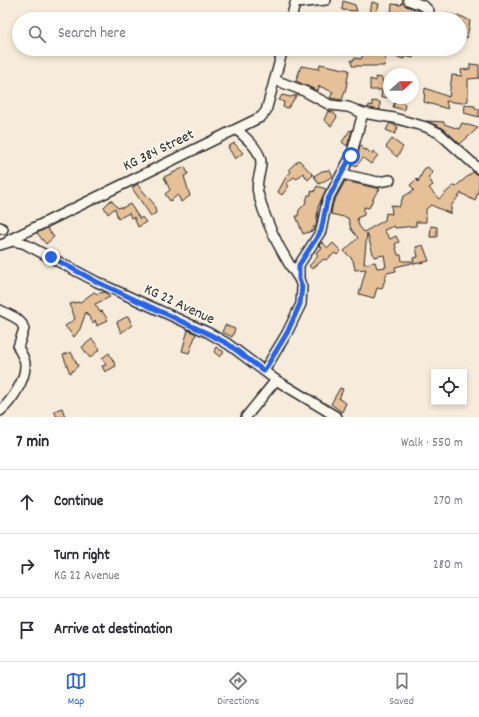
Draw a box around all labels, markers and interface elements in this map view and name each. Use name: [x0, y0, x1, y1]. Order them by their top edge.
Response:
search box: [12, 12, 467, 56]
icon: search: [26, 23, 48, 45]
text: Search here: [58, 23, 126, 45]
north arrow: [383, 68, 419, 104]
street label: KG 384 Street: [120, 124, 199, 178]
route start: [342, 147, 360, 165]
route end: [42, 248, 60, 266]
street label: KG 22 Avenue: [140, 279, 218, 331]
map controls: [431, 369, 467, 405]
button: locate: [431, 369, 467, 405]
text: 7 min: [16, 431, 49, 455]
text: Walk · 550 m: [401, 434, 463, 453]
icon: ahead: [16, 491, 38, 513]
text: Continue: [54, 491, 103, 513]
text: 270 m: [433, 492, 463, 511]
text: Turn right: [54, 545, 110, 567]
icon: right: [16, 555, 38, 577]
text: 280 m: [433, 556, 463, 575]
text: KG 22 Avenue: [54, 567, 119, 586]
icon: arrive: [16, 619, 38, 641]
text: Arrive at destination: [54, 619, 172, 641]
tab: Map: [65, 670, 87, 710]
tab: Directions: [217, 670, 259, 710]
tab: Saved: [389, 670, 414, 710]

